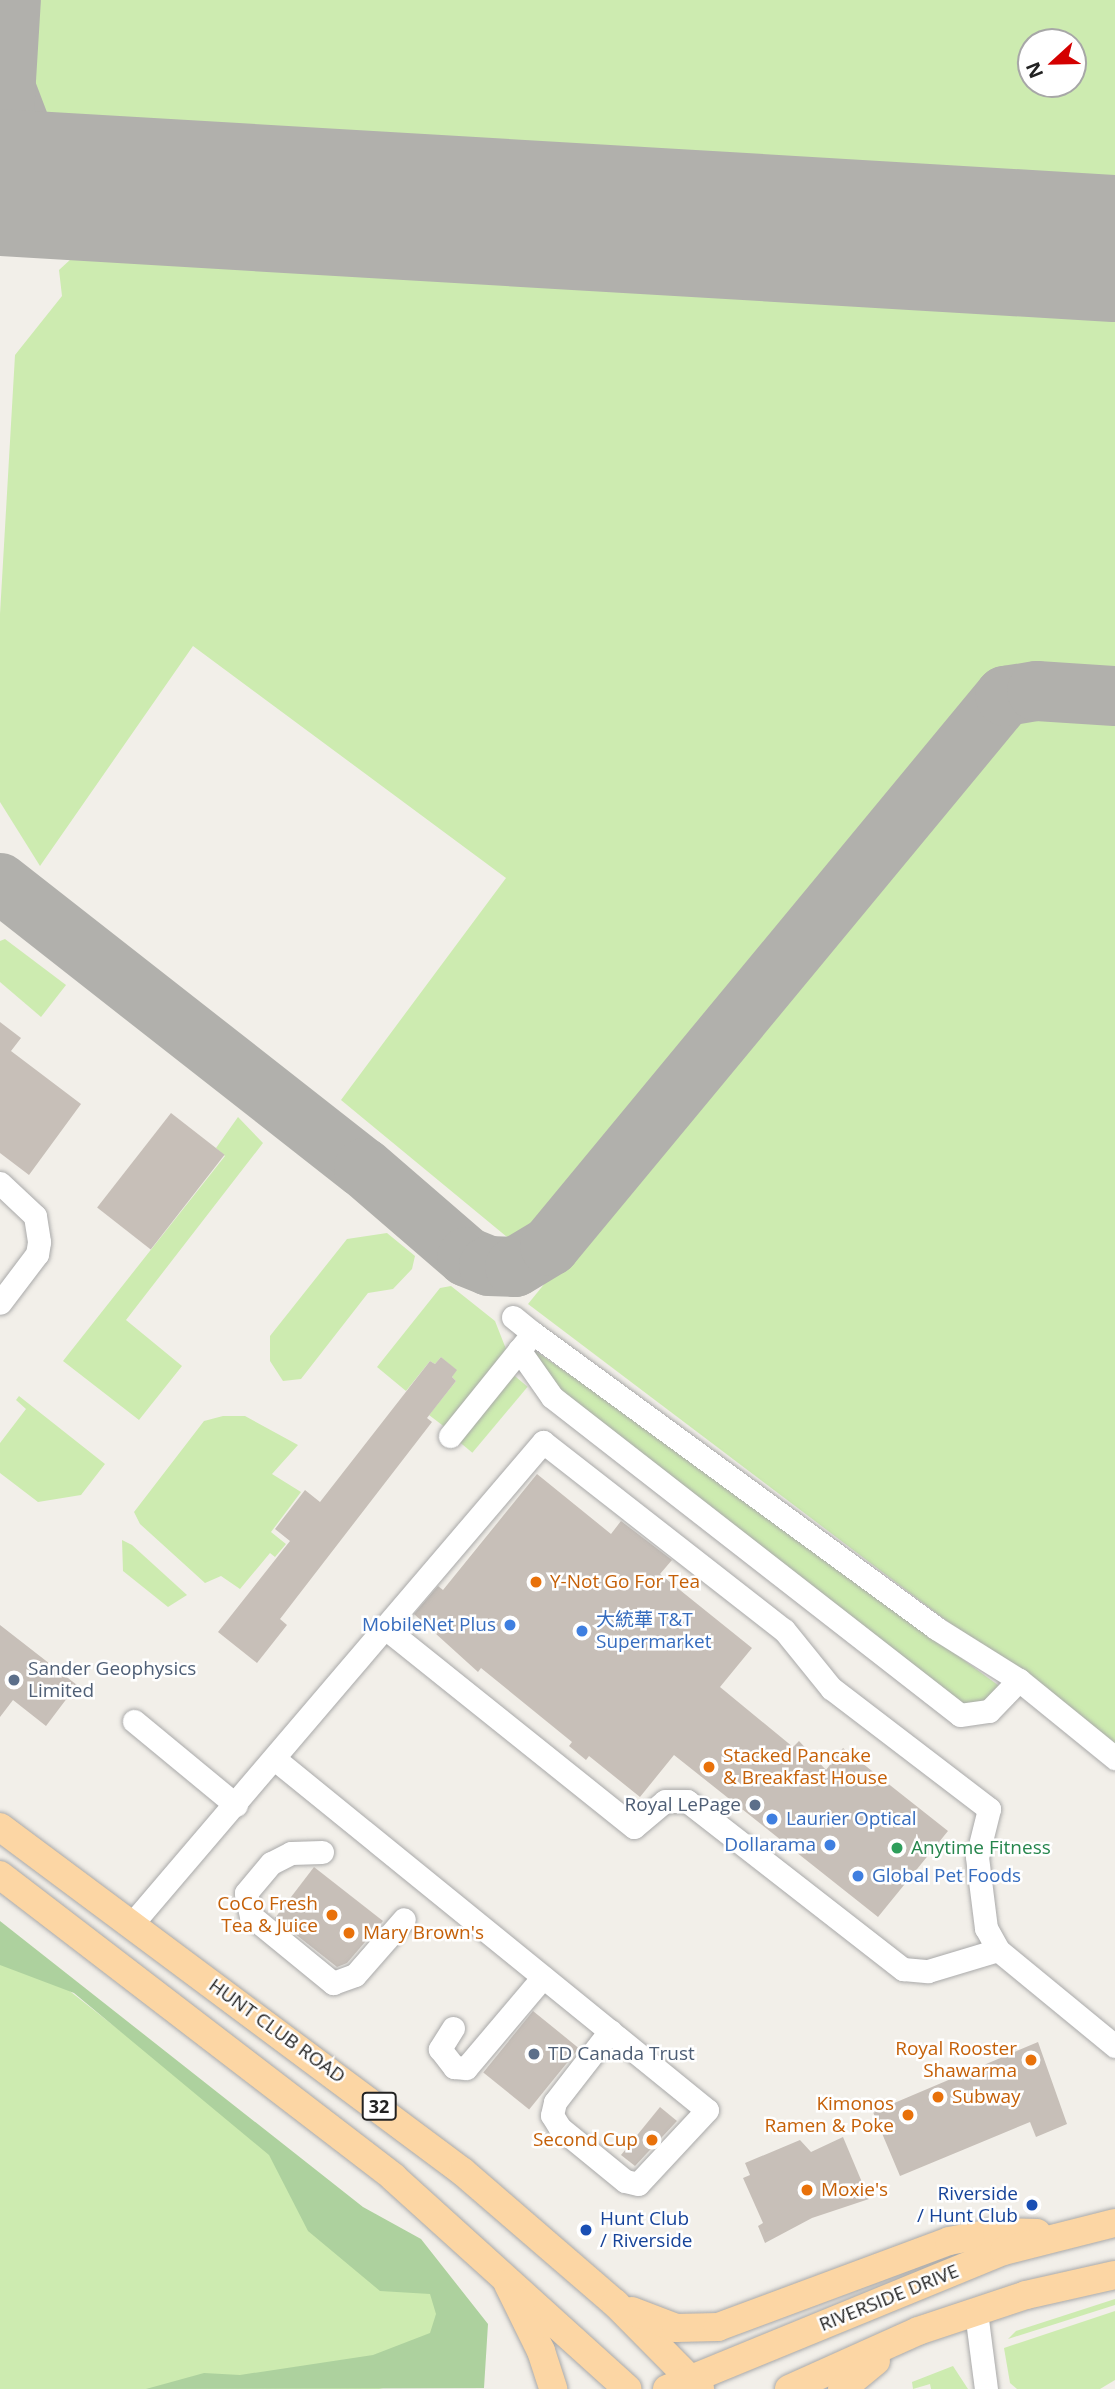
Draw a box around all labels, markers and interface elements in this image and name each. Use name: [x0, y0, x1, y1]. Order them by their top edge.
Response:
north arrow: [1017, 28, 1087, 98]
text: N: [1019, 58, 1049, 82]
place label: Y-Not Go For Tea: [550, 1571, 700, 1593]
marker: Y-Not Go For Tea: [528, 1574, 544, 1590]
place label: 大統華 T&T Supermarket: [596, 1609, 711, 1653]
place label: MobileNet Plus: [362, 1614, 496, 1636]
marker: MobileNet Plus: [502, 1617, 518, 1633]
marker: 大統華 T&T Supermarket: [574, 1623, 590, 1639]
place label: Sander Geophysics Limited: [28, 1658, 196, 1702]
marker: Sander Geophysics Limited: [6, 1672, 22, 1688]
place label: Stacked Pancake & Breakfast House: [723, 1745, 888, 1789]
marker: Stacked Pancake & Breakfast House: [701, 1759, 717, 1775]
place label: Royal LePage: [624, 1794, 741, 1816]
marker: Royal LePage: [747, 1797, 763, 1813]
place label: Laurier Optical: [786, 1808, 916, 1830]
marker: Laurier Optical: [764, 1811, 780, 1827]
place label: Dollarama: [724, 1834, 816, 1856]
marker: Dollarama: [822, 1837, 838, 1853]
place label: Anytime Fitness: [911, 1837, 1051, 1859]
marker: Anytime Fitness: [889, 1840, 905, 1856]
place label: Global Pet Foods: [872, 1865, 1021, 1887]
marker: Global Pet Foods: [850, 1868, 866, 1884]
place label: CoCo Fresh Tea & Juice: [217, 1893, 318, 1937]
marker: CoCo Fresh Tea & Juice: [324, 1907, 340, 1923]
place label: Mary Brown's: [363, 1922, 484, 1944]
marker: Mary Brown's: [341, 1925, 357, 1941]
street label: HUNT CLUB ROAD: [204, 1974, 350, 2088]
place label: Royal Rooster Shawarma: [895, 2038, 1017, 2082]
place label: TD Canada Trust: [548, 2043, 695, 2065]
marker: TD Canada Trust: [526, 2046, 542, 2062]
marker: Royal Rooster Shawarma: [1023, 2052, 1039, 2068]
place label: Subway: [952, 2086, 1020, 2108]
marker: Subway: [930, 2089, 946, 2105]
road number: 32: [362, 2092, 396, 2120]
place label: Kimonos Ramen & Poke: [765, 2093, 894, 2137]
marker: Kimonos Ramen & Poke: [900, 2107, 916, 2123]
place label: Second Cup: [533, 2129, 638, 2151]
marker: Second Cup: [644, 2132, 660, 2148]
place label: Moxie's: [821, 2179, 888, 2201]
marker: Moxie's: [799, 2182, 815, 2198]
place label: Riverside / Hunt Club: [917, 2183, 1018, 2227]
marker: Riverside / Hunt Club: [1024, 2197, 1040, 2213]
place label: Hunt Club / Riverside: [600, 2208, 692, 2252]
marker: Hunt Club / Riverside: [578, 2222, 594, 2238]
street label: RIVERSIDE DRIVE: [816, 2260, 962, 2336]

